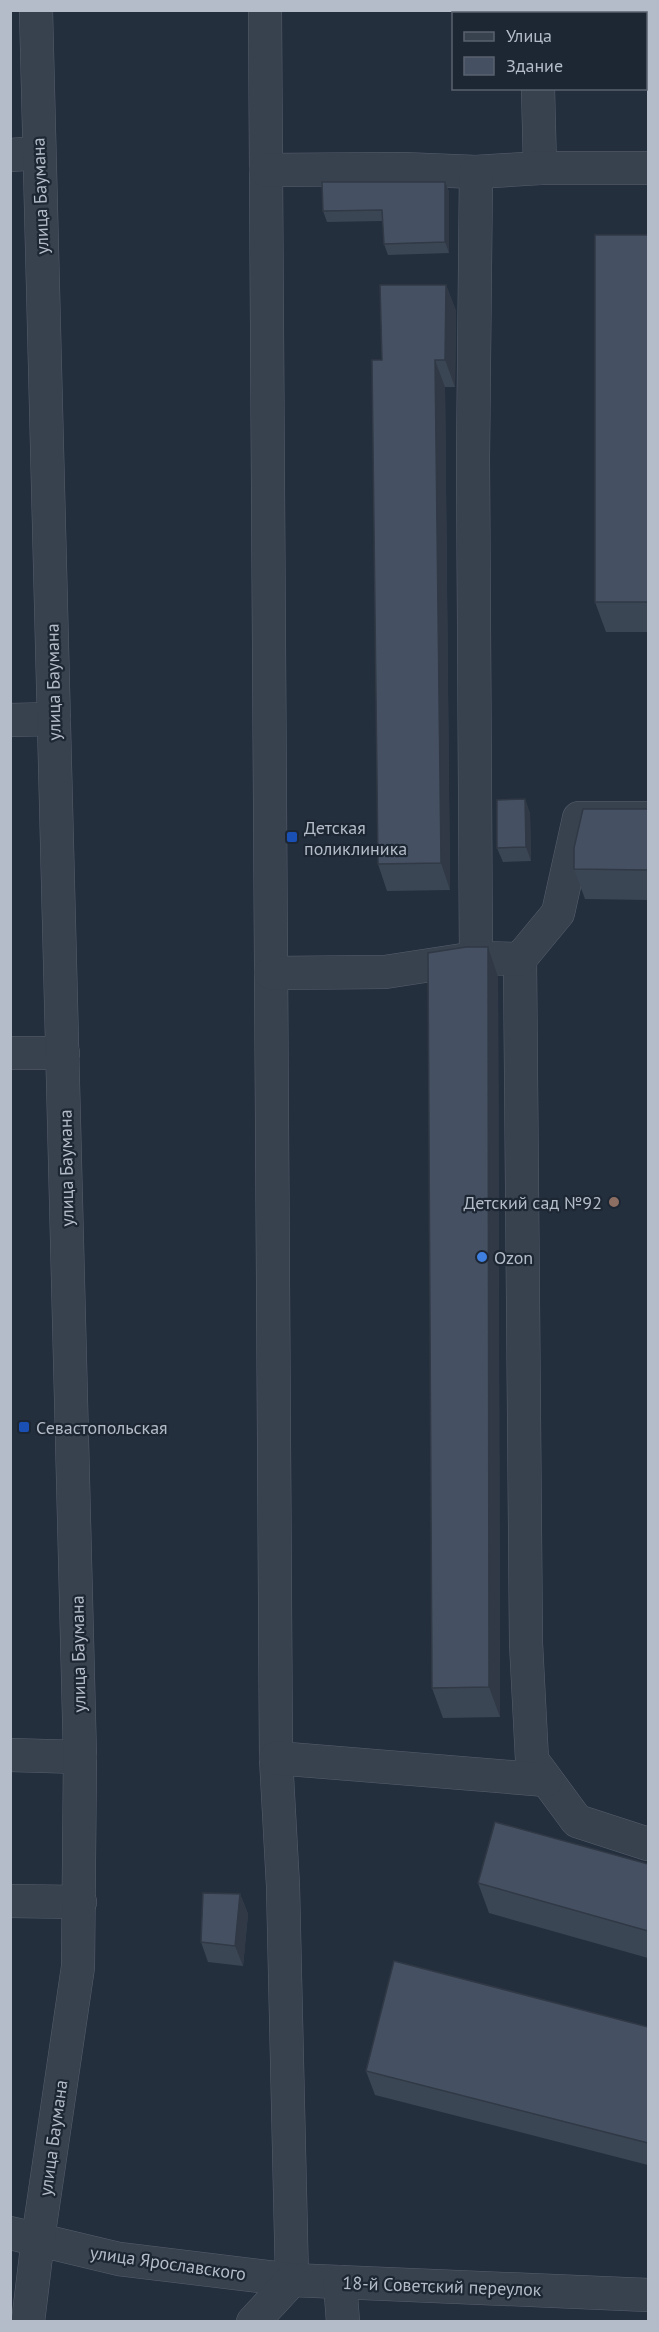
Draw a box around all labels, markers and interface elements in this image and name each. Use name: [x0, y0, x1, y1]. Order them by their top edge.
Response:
legend: [452, 12, 647, 90]
text: Улица: [506, 24, 552, 47]
text: Здание: [506, 54, 563, 77]
street label: улица Баумана: [26, 137, 54, 255]
street label: улица Баумана: [40, 623, 66, 741]
place label: Детская поликлиника: [304, 816, 407, 860]
marker: Детская поликлиника: [285, 830, 299, 844]
street label: улица Баумана: [53, 1109, 79, 1227]
place label: Детский сад №92: [464, 1191, 602, 1214]
marker: Детский сад №92: [607, 1195, 621, 1209]
place label: Ozon: [494, 1246, 533, 1269]
marker: Ozon: [475, 1250, 489, 1264]
place label: Севастопольская: [36, 1416, 168, 1439]
marker: Севастопольская: [17, 1420, 31, 1434]
street label: улица Баумана: [65, 1595, 91, 1713]
street label: улица Баумана: [33, 2078, 73, 2198]
street label: улица Ярославского: [88, 2241, 248, 2285]
street label: 18-й Советский переулок: [342, 2271, 542, 2301]

